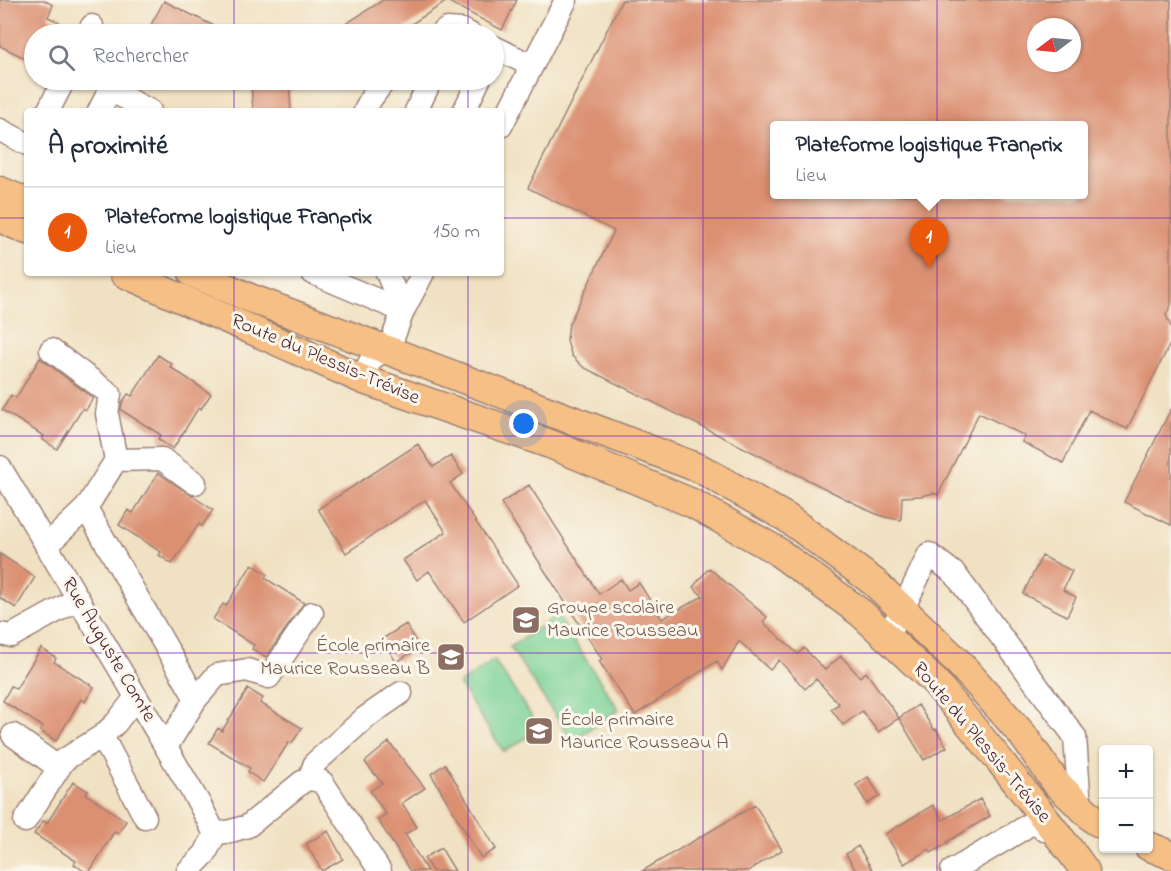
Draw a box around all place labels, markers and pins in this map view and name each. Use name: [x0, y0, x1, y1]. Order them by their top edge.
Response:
pin: 1: [910, 218, 948, 268]
place label: Groupe scolaire Maurice Rousseau: [547, 594, 698, 646]
school or university icon: Groupe scolaire Maurice Rousseau: [510, 604, 542, 636]
place label: École primaire Maurice Rousseau B: [260, 632, 430, 684]
school or university icon: École primaire Maurice Rousseau B: [435, 641, 467, 673]
place label: École primaire Maurice Rousseau A: [560, 706, 729, 758]
school or university icon: École primaire Maurice Rousseau A: [523, 715, 555, 747]

